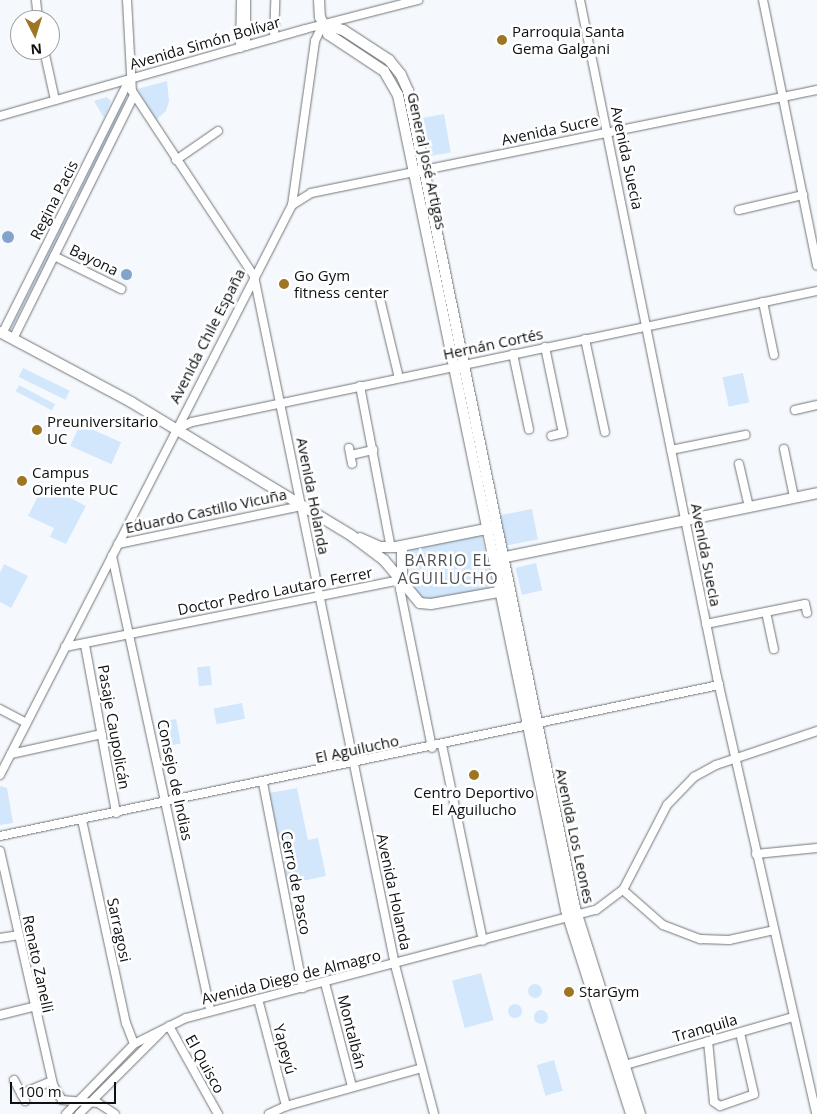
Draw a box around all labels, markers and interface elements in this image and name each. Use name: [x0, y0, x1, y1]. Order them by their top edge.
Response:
north arrow: [10, 10, 60, 60]
street label: Avenida Simón Bolívar: [128, 13, 282, 73]
place label: Parroquia Santa Gema Galgani: [512, 22, 624, 57]
marker: Parroquia Santa Gema Galgani: [496, 34, 508, 46]
text: N: [30, 39, 43, 59]
street label: General José Artigas: [404, 91, 450, 231]
street label: Avenida Suecia: [607, 105, 647, 211]
street label: Avenida Sucre: [500, 111, 600, 149]
street label: Regina Pacis: [26, 157, 82, 243]
street label: Bayona: [67, 240, 121, 280]
street label: Avenida Chile España: [165, 266, 249, 406]
place label: Go Gym fitness center: [294, 266, 389, 301]
marker: Go Gym fitness center: [278, 278, 290, 290]
street label: Hernán Cortés: [441, 325, 545, 363]
place label: Preuniversitario UC: [47, 412, 158, 447]
marker: Preuniversitario UC: [31, 424, 43, 436]
street label: Avenida Holanda: [293, 436, 333, 556]
place label: Campus Oriente PUC: [32, 463, 118, 498]
marker: Campus Oriente PUC: [16, 475, 28, 487]
street label: Eduardo Castillo Vicuña: [124, 485, 288, 537]
street label: Avenida Suecia: [687, 502, 725, 608]
district label: BARRIO EL AGUILUCHO: [396, 550, 500, 588]
street label: Doctor Pedro Lautaro Ferrer: [176, 563, 374, 619]
street label: Pasaje Caupolicán: [94, 663, 134, 791]
street label: Consejo de Indias: [153, 718, 197, 842]
street label: El Aguilucho: [314, 731, 400, 767]
street label: Avenida Los Leones: [552, 767, 598, 905]
marker: Centro Deportivo El Aguilucho: [468, 769, 480, 781]
place label: Centro Deportivo El Aguilucho: [414, 783, 534, 818]
street label: Cerro de Pasco: [277, 830, 315, 936]
street label: Avenida Holanda: [373, 832, 415, 952]
street label: Sarragosi: [103, 896, 135, 964]
street label: Renato Zanelli: [19, 914, 57, 1014]
street label: Avenida Diego de Almagro: [199, 946, 383, 1008]
place label: StarGym: [579, 983, 639, 1001]
marker: StarGym: [563, 986, 575, 998]
street label: Montalbán: [334, 993, 370, 1071]
street label: Tranquila: [671, 1010, 739, 1046]
street label: Yapeyú: [270, 1022, 300, 1076]
street label: El Quisco: [182, 1032, 228, 1096]
scale bar: [12, 1072, 119, 1104]
text: 100 m: [18, 1081, 62, 1101]

